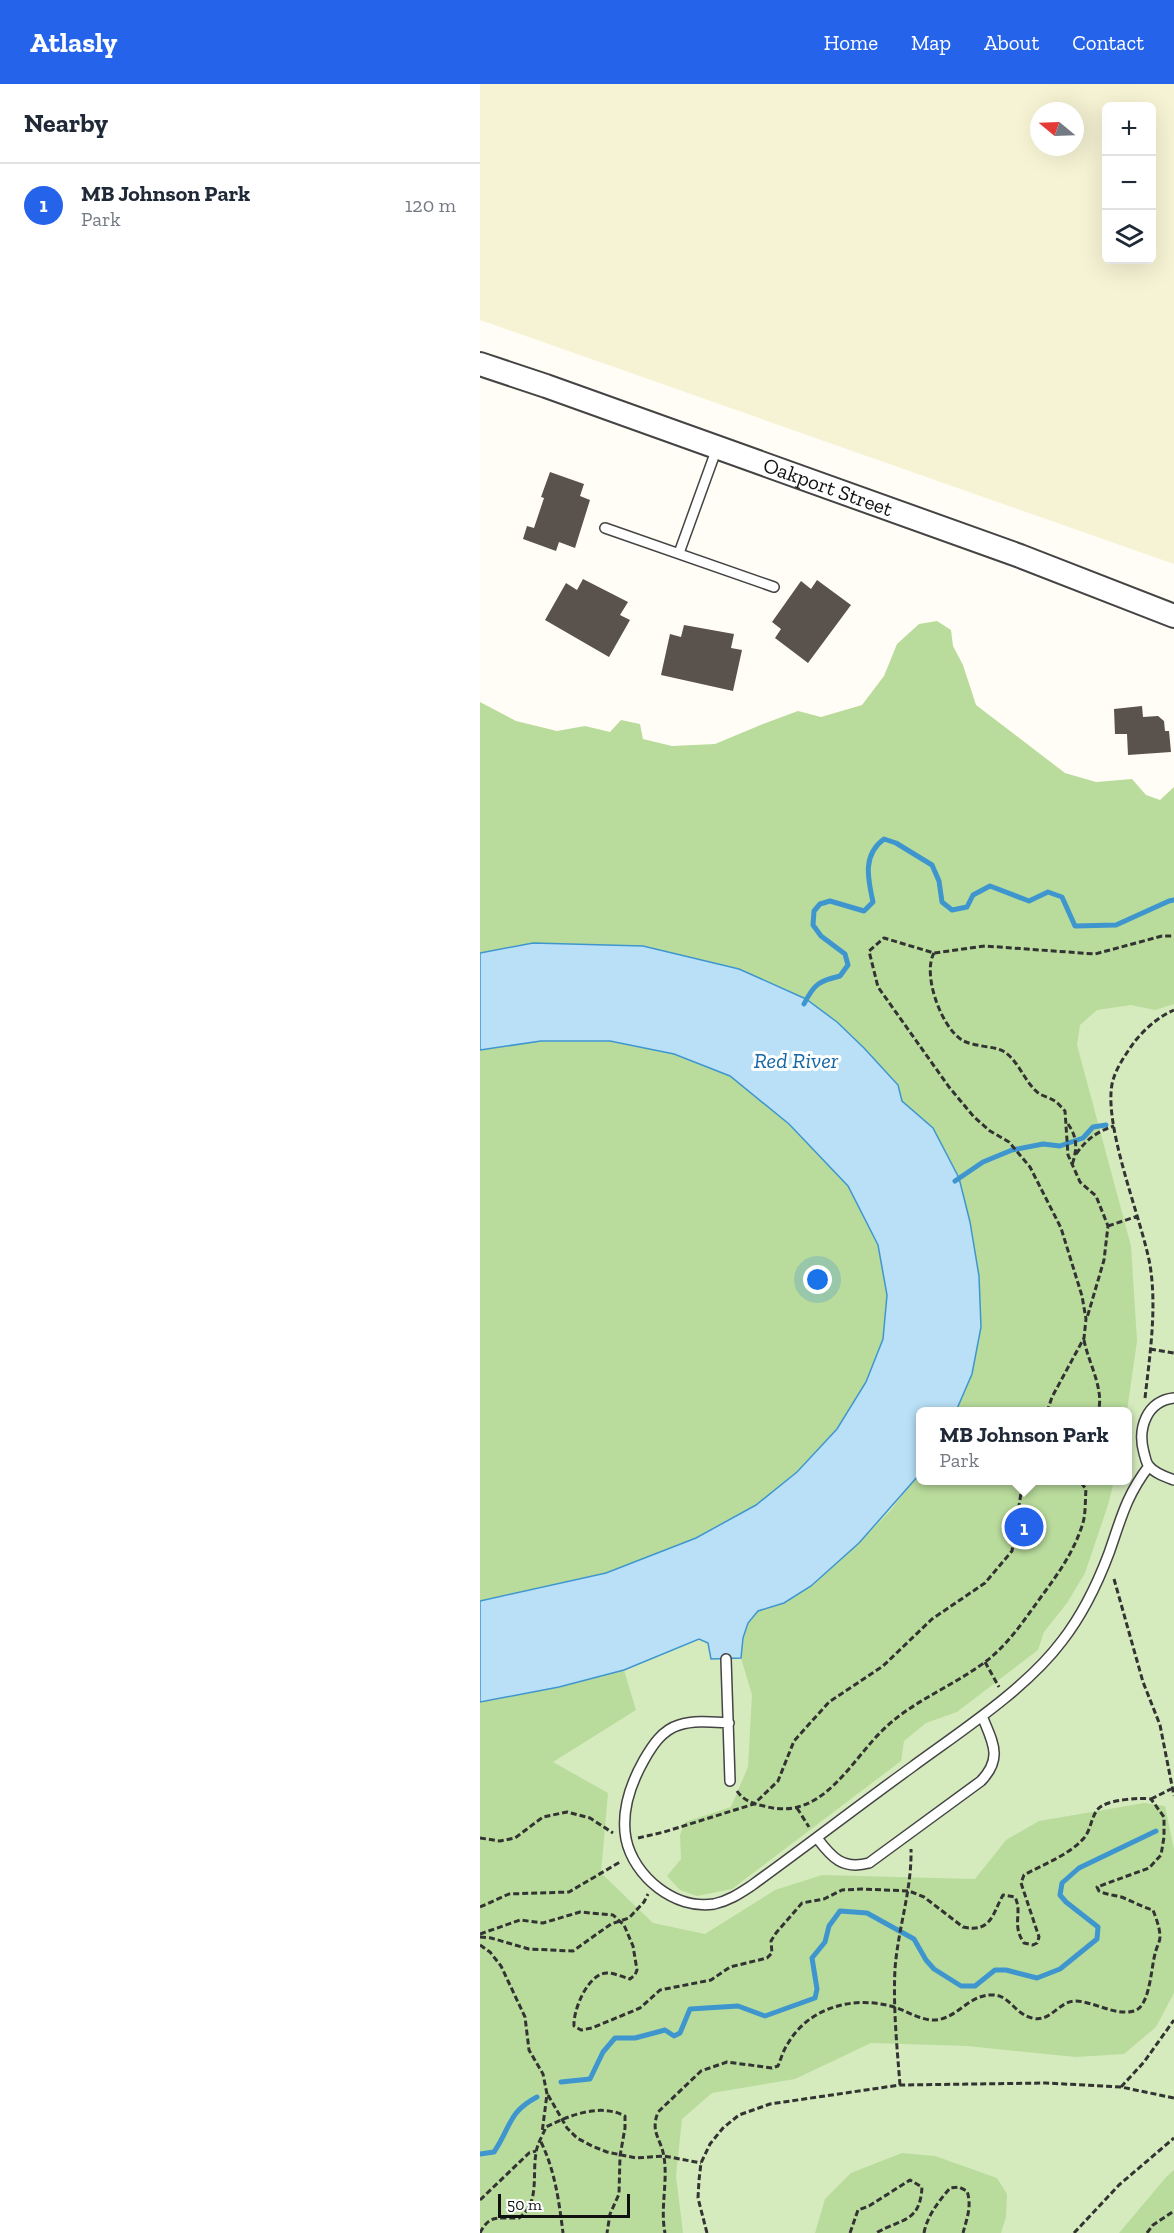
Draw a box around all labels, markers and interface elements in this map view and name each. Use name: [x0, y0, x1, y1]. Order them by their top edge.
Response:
text: Atlasly: [30, 26, 117, 59]
text: Home: [824, 30, 878, 55]
text: Map: [911, 30, 951, 55]
text: About: [984, 30, 1039, 55]
text: Contact: [1072, 30, 1144, 55]
north arrow: [1030, 102, 1084, 156]
map controls: [1102, 102, 1156, 264]
button: +: [1102, 102, 1156, 156]
text: Nearby: [24, 107, 108, 139]
button: −: [1102, 156, 1156, 210]
text: MB Johnson Park: [81, 180, 250, 207]
text: 1: [39, 193, 48, 217]
text: 120 m: [405, 193, 456, 217]
text: Park: [81, 207, 121, 231]
button: layers: [1102, 210, 1156, 264]
street label: Oakport Street: [760, 452, 896, 521]
water label: Red River: [754, 1047, 839, 1074]
your location: [803, 1265, 832, 1294]
popup: [916, 1407, 1132, 1485]
text: MB Johnson Park: [939, 1421, 1109, 1448]
text: Park: [939, 1448, 979, 1472]
pin: 1: [1004, 1504, 1044, 1550]
scale bar: [498, 2191, 630, 2218]
text: 50 m: [507, 2195, 542, 2214]

